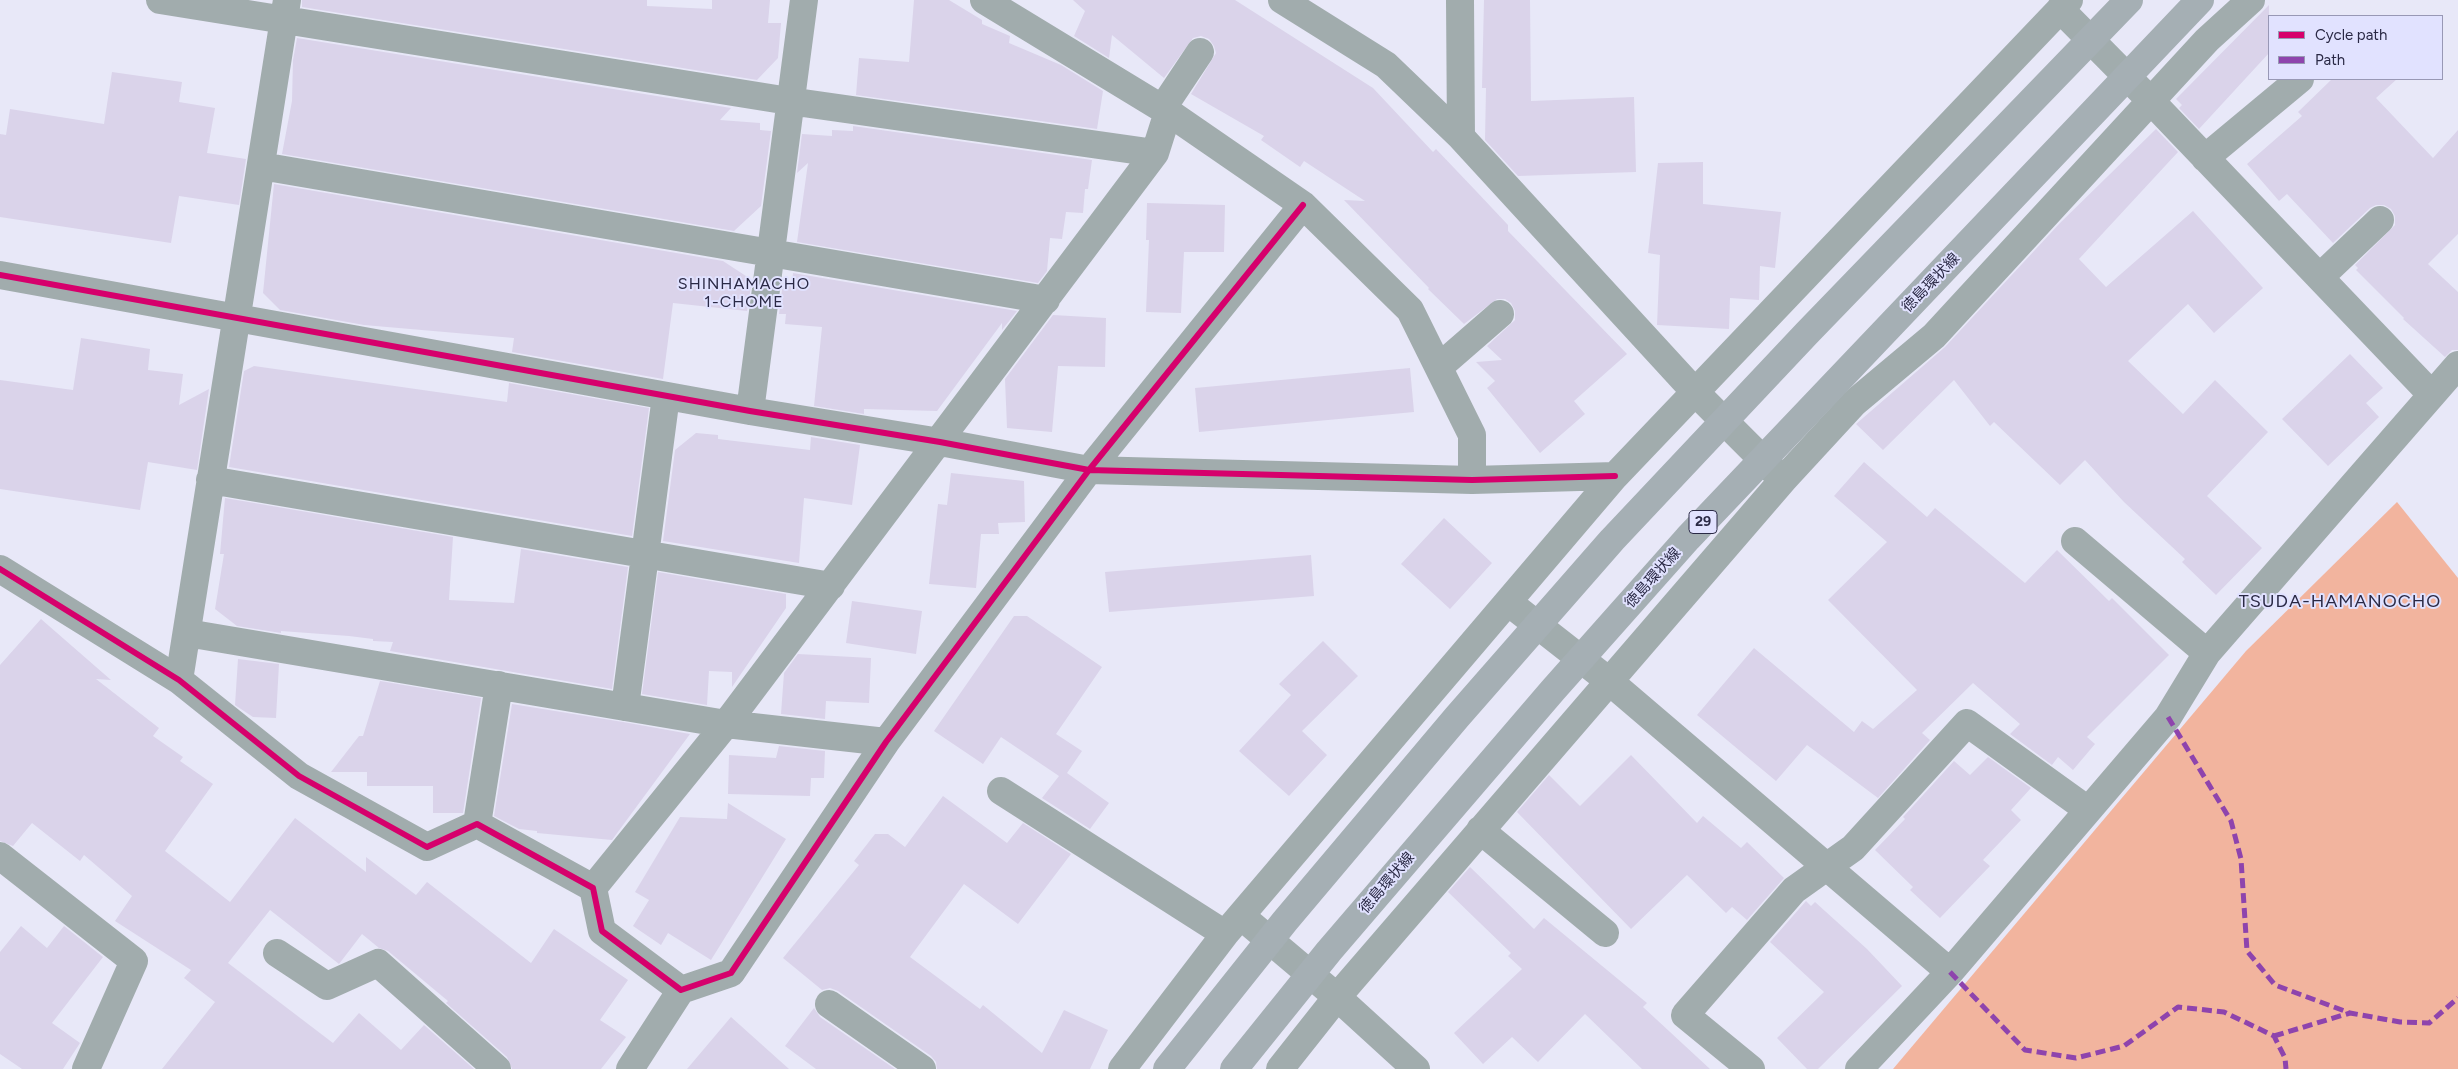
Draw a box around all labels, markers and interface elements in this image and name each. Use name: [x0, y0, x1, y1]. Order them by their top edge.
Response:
legend: [2268, 15, 2443, 80]
text: Cycle path: [2315, 26, 2387, 44]
text: Path: [2315, 51, 2345, 69]
street label: 徳島環状線: [1898, 250, 1964, 316]
district label: SHINHAMACHO 1-CHOME: [676, 274, 812, 312]
road number: 29: [1689, 511, 1717, 534]
street label: 徳島環状線: [1621, 544, 1685, 612]
district label: TSUDA-HAMANOCHO: [2237, 591, 2443, 613]
street label: 徳島環状線: [1356, 849, 1418, 917]

